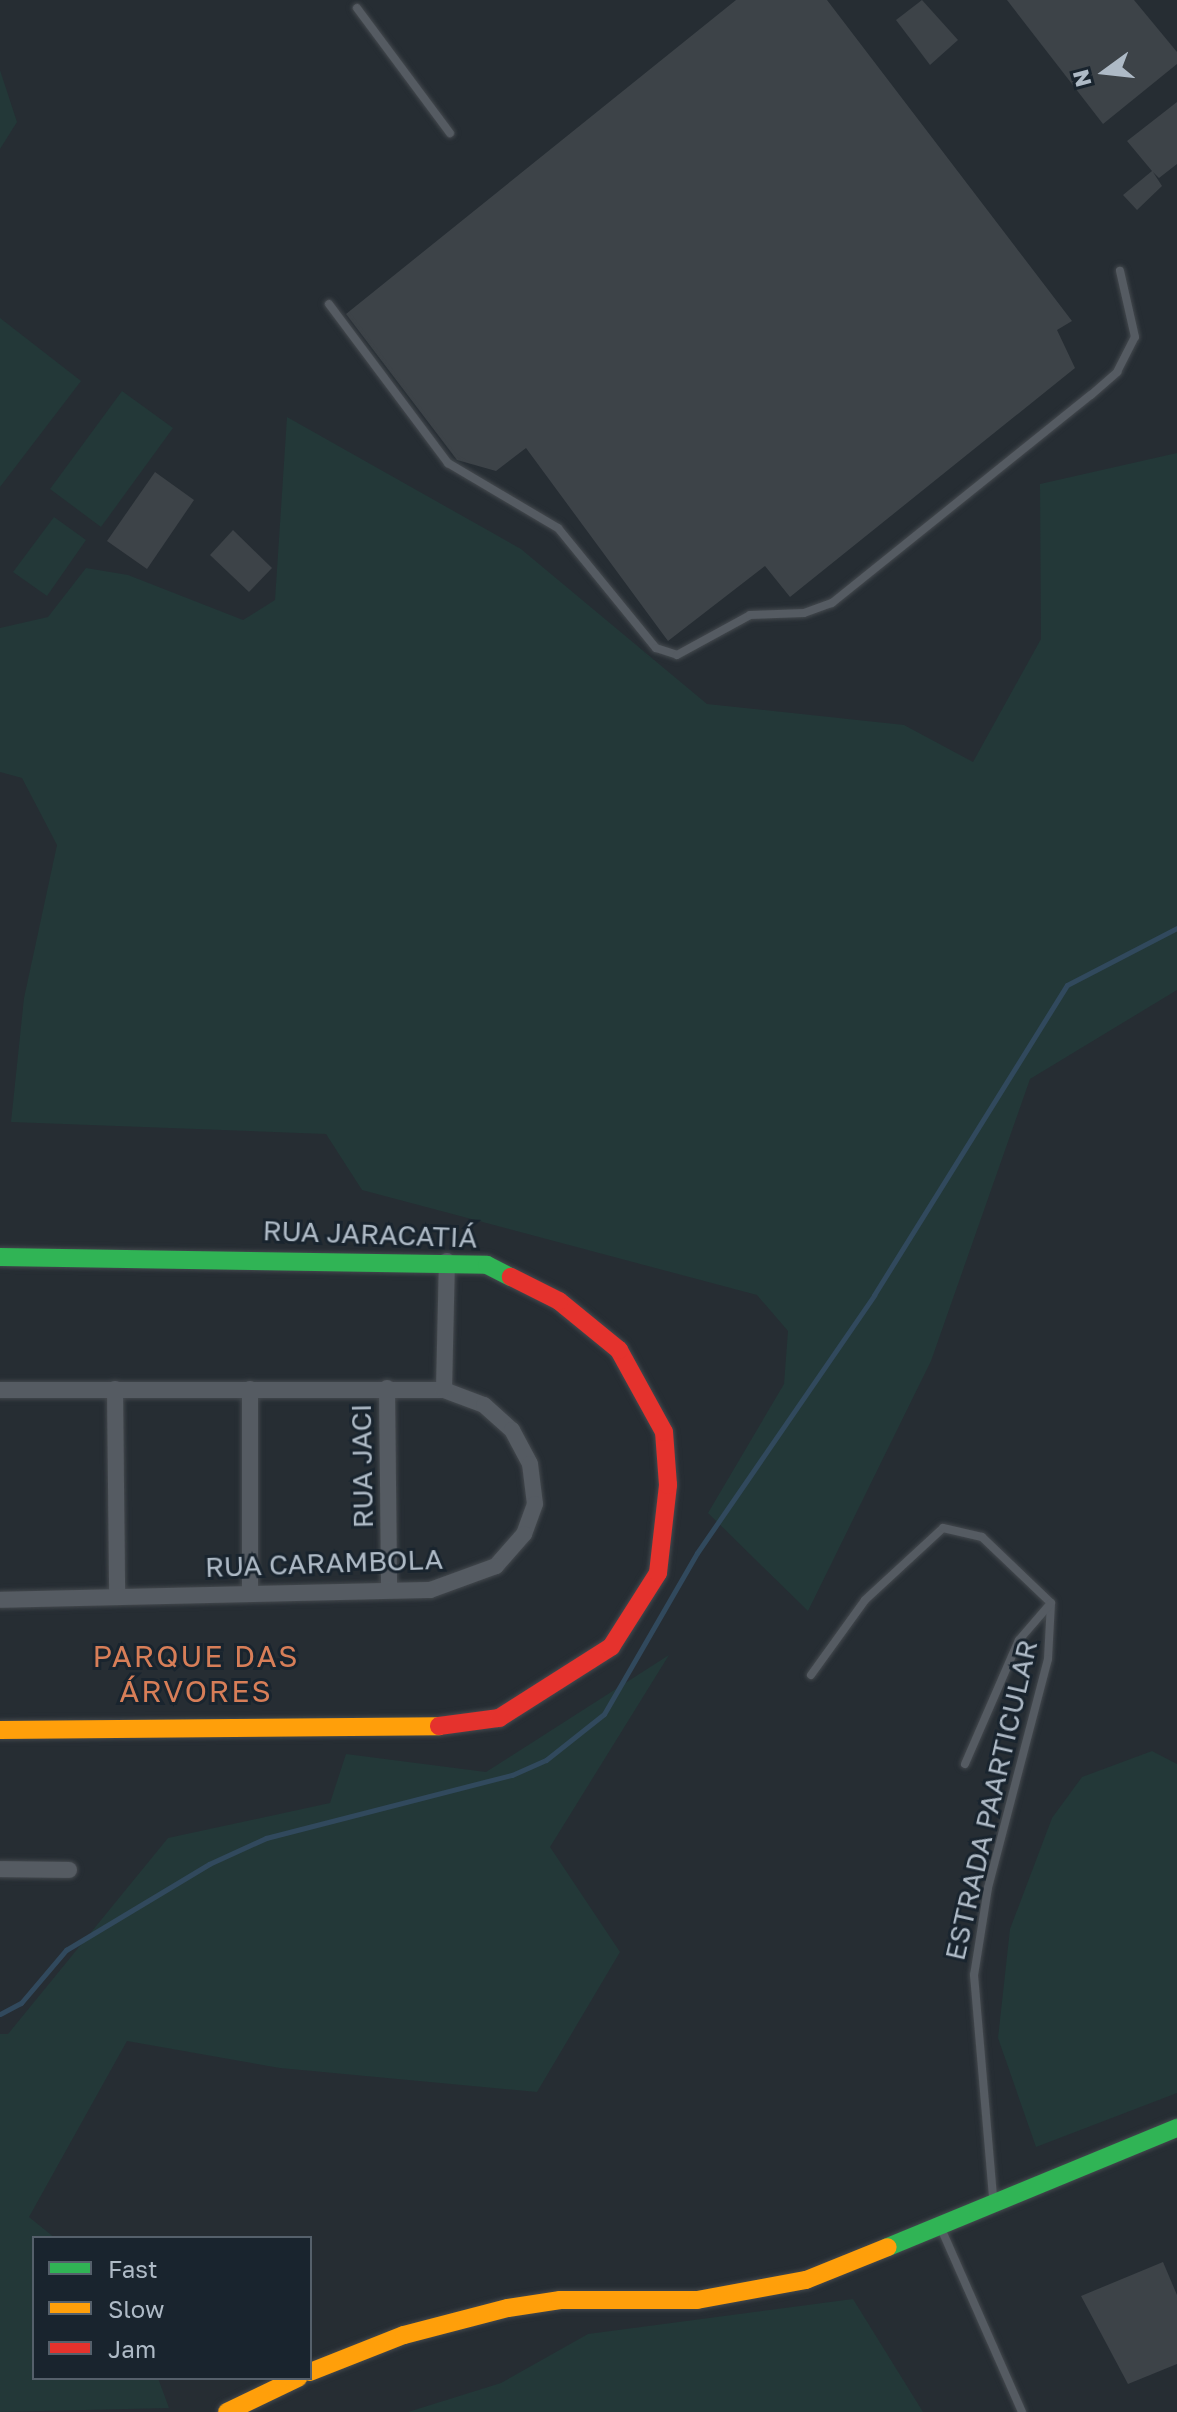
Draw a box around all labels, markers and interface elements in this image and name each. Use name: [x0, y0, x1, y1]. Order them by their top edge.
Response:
north arrow: [1065, 32, 1145, 112]
text: N: [1066, 67, 1097, 90]
street label: RUA JARACATIÁ: [262, 1213, 478, 1255]
street label: RUA JACI: [344, 1403, 380, 1529]
street label: RUA CARAMBOLA: [204, 1542, 444, 1584]
street label: ESTRADA PAARTICULAR: [938, 1636, 1044, 1964]
district label: PARQUE DAS ÁRVORES: [92, 1638, 300, 1708]
legend: [32, 2236, 312, 2380]
text: Fast: [108, 2254, 158, 2283]
text: Slow: [108, 2294, 164, 2323]
text: Jam: [108, 2334, 156, 2363]

